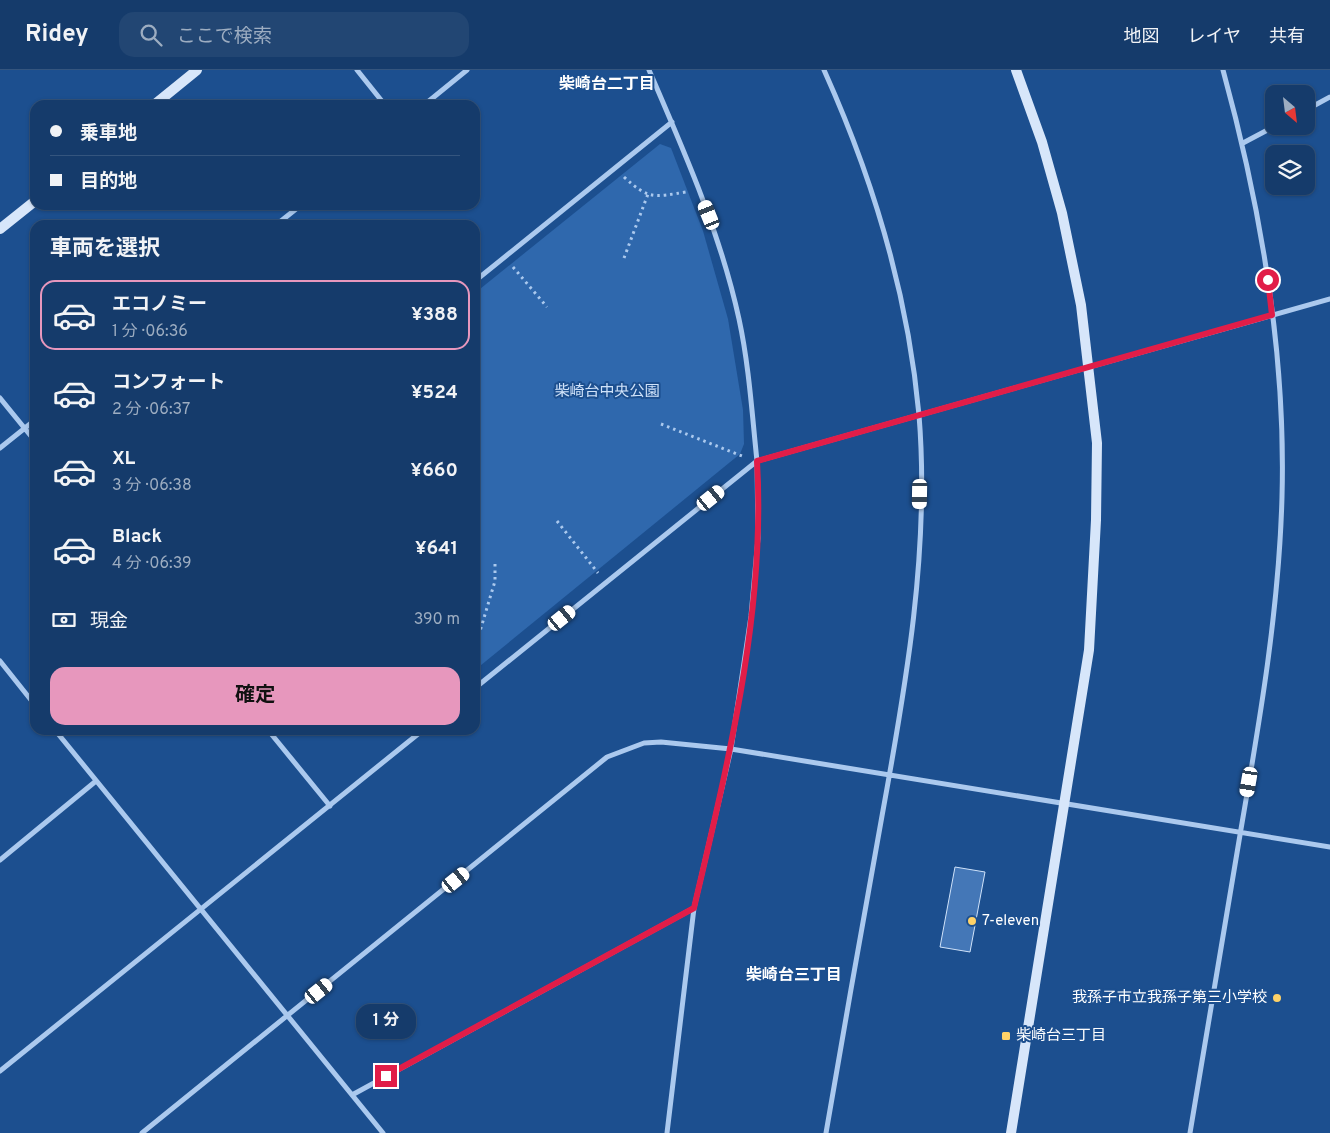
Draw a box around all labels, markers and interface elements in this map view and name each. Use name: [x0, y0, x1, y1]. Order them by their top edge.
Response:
search box: [119, 12, 469, 57]
text: Ridey: [25, 20, 89, 50]
icon: search: [137, 21, 165, 49]
text: ここで検索: [177, 25, 272, 49]
text: 地図: [1124, 26, 1160, 49]
text: レイヤ: [1188, 26, 1241, 49]
text: 共有: [1269, 26, 1305, 49]
district label: 柴崎台二丁目: [559, 75, 655, 95]
north arrow: [1265, 85, 1315, 135]
map controls: [1265, 85, 1315, 195]
text: 乗車地: [80, 122, 137, 146]
button: layers: [1265, 145, 1315, 195]
text: 目的地: [80, 170, 137, 194]
car: [696, 198, 721, 232]
text: 車両を選択: [50, 236, 160, 263]
route start: [1257, 269, 1279, 291]
icon: car: [52, 293, 97, 338]
text: エコノミー: [112, 293, 207, 317]
text: ¥388: [411, 303, 458, 327]
text: 1 分 · 06:36: [112, 322, 188, 342]
icon: car: [52, 371, 97, 416]
text: コンフォート: [112, 371, 225, 395]
text: ¥524: [411, 381, 458, 405]
park label: 柴崎台中央公園: [554, 383, 660, 402]
text: 2 分 · 06:37: [112, 400, 190, 420]
text: XL: [112, 447, 135, 471]
icon: car: [52, 449, 97, 494]
text: ¥660: [411, 459, 458, 483]
text: 3 分 · 06:38: [112, 476, 192, 496]
car: [912, 479, 927, 509]
car: [694, 483, 727, 513]
text: Black: [112, 525, 162, 549]
icon: car: [52, 527, 97, 572]
text: ¥641: [415, 537, 458, 561]
text: 4 分 · 06:39: [112, 554, 192, 574]
car: [545, 603, 578, 633]
icon: cash: [50, 606, 78, 634]
text: 現金: [90, 610, 128, 634]
text: 390 m: [414, 610, 460, 630]
button: 確定: [50, 667, 460, 725]
car: [1239, 766, 1258, 798]
car: [439, 865, 472, 895]
place label: 7-eleven: [982, 912, 1039, 931]
marker: 7-eleven: [966, 915, 978, 927]
district label: 柴崎台三丁目: [746, 966, 842, 986]
car: [302, 976, 335, 1006]
place label: 我孫子市立我孫子第三小学校: [1072, 989, 1267, 1008]
marker: 我孫子市立我孫子第三小学校: [1271, 992, 1283, 1004]
callout: 1 分: [356, 1004, 416, 1038]
text: 1 分: [373, 1011, 399, 1031]
place label: 柴崎台三丁目: [1016, 1027, 1106, 1046]
marker: 柴崎台三丁目: [1000, 1030, 1012, 1042]
route end: [375, 1065, 397, 1087]

